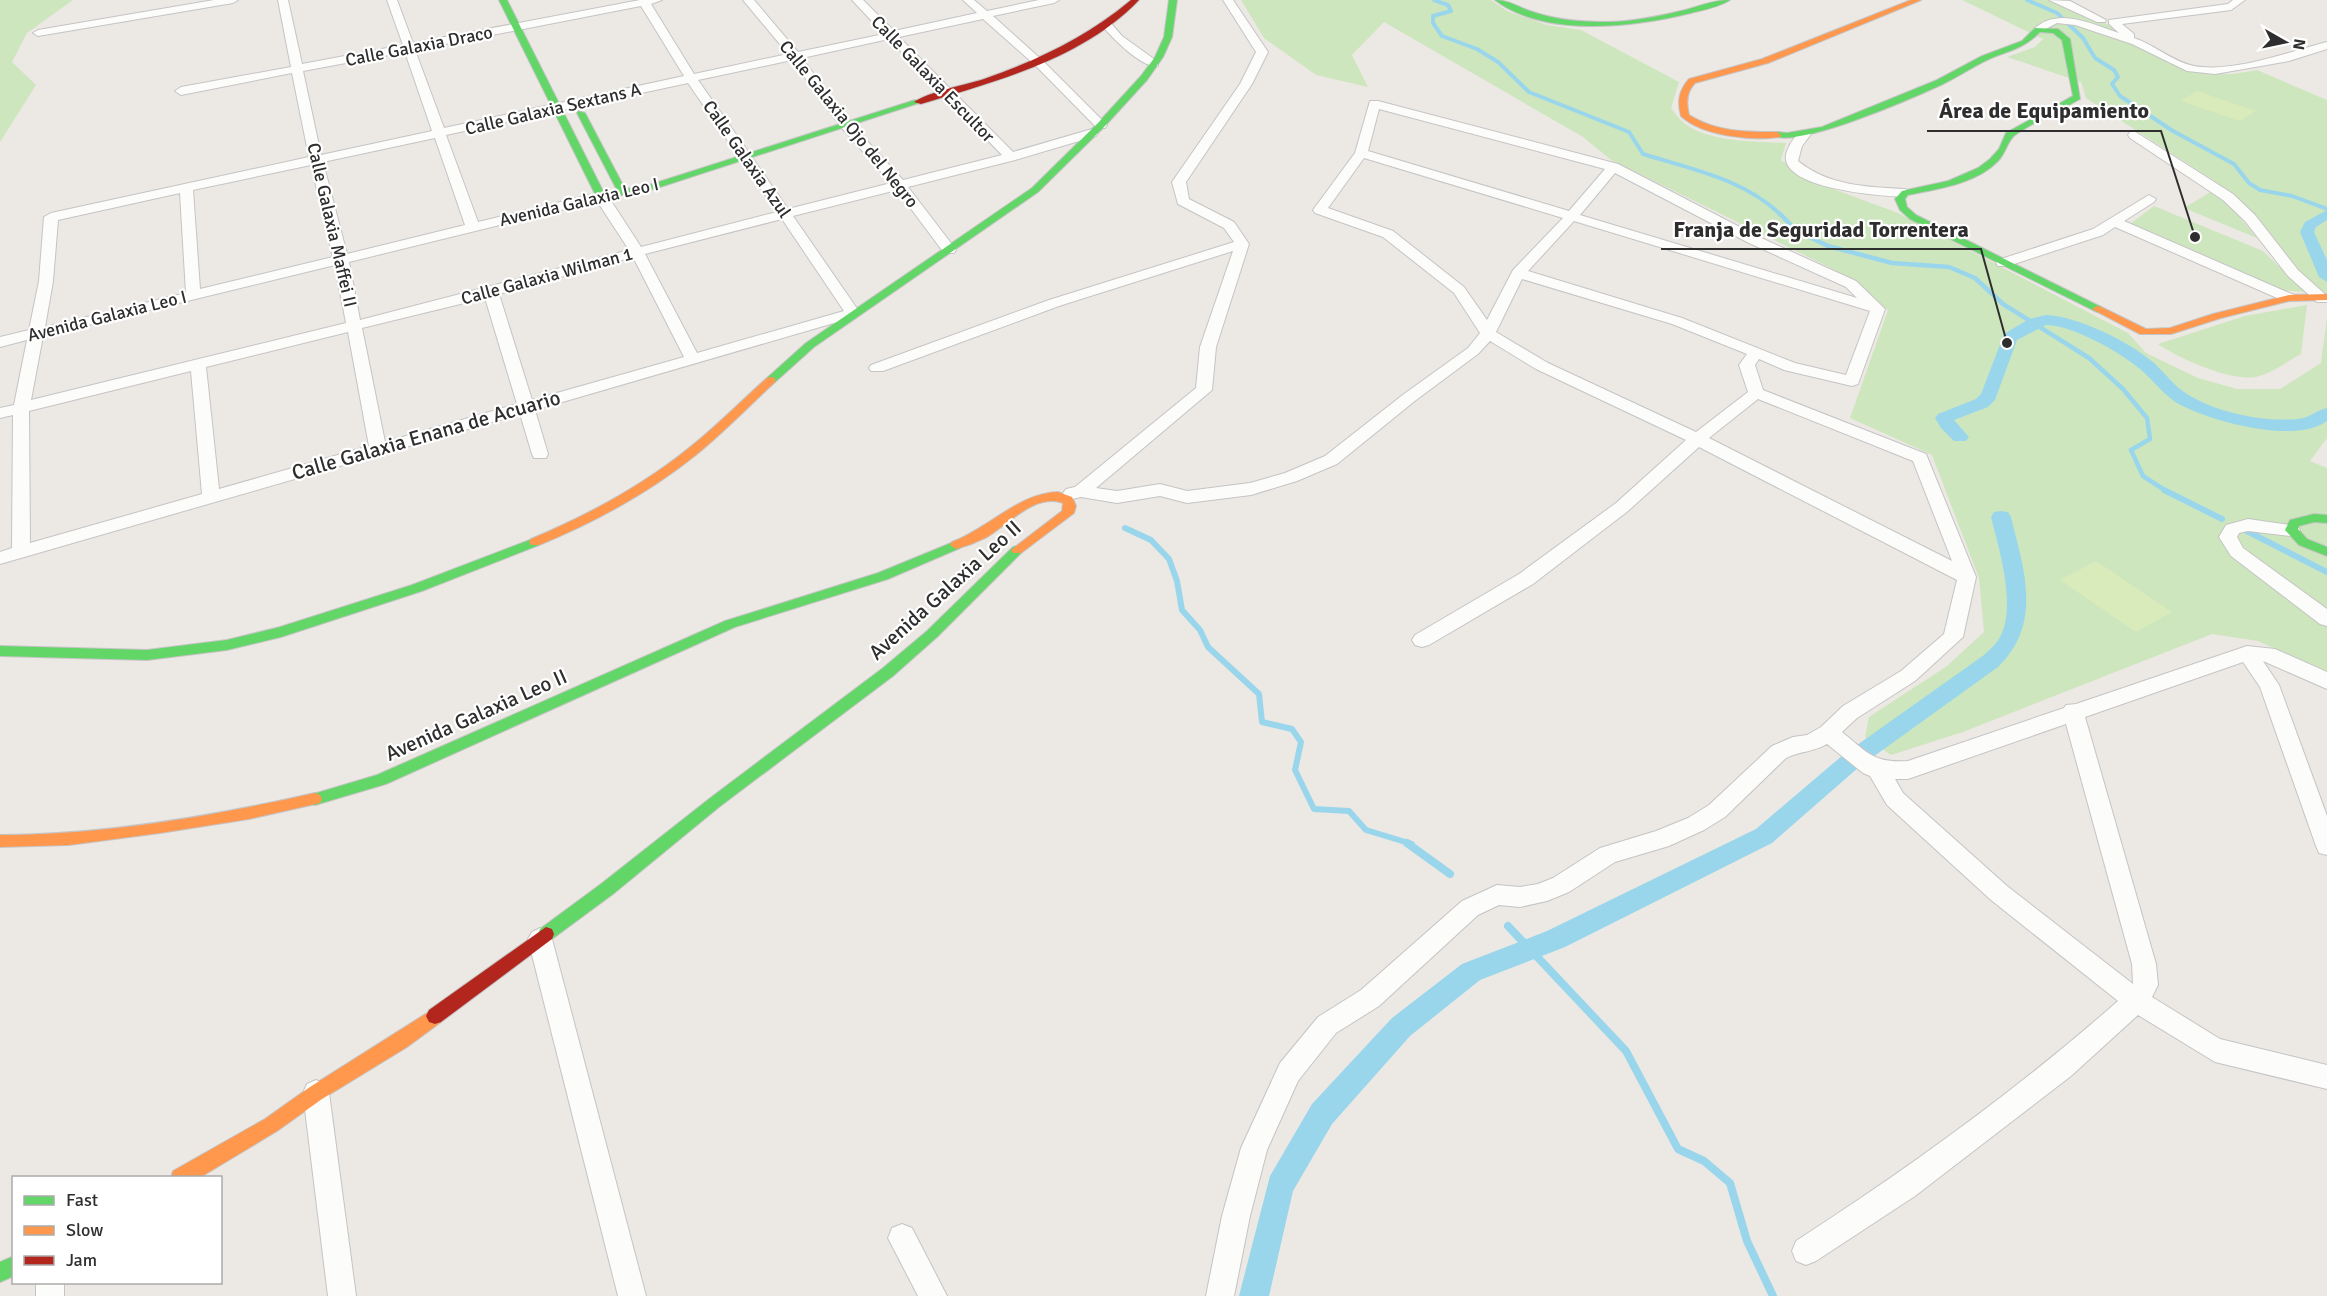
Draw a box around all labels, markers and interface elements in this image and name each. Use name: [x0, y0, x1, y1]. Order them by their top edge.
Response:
street label: Calle Galaxia Escultor: [867, 11, 1000, 147]
north arrow: [2255, 12, 2315, 72]
street label: Calle Galaxia Draco: [344, 21, 494, 71]
street label: Calle Galaxia Ojo del Negro: [775, 36, 923, 212]
text: N: [2288, 37, 2310, 51]
street label: Calle Galaxia Sextans A: [463, 78, 643, 140]
callout: Área de Equipamiento: [1927, 91, 2161, 131]
street label: Calle Galaxia Azul: [698, 96, 796, 222]
text: Área de Equipamiento: [1939, 97, 2149, 124]
street label: Calle Galaxia Maffei II: [302, 141, 362, 309]
street label: Avenida Galaxia Leo I: [497, 173, 661, 231]
callout: Franja de Seguridad Torrentera: [1661, 209, 1981, 249]
text: Franja de Seguridad Torrentera: [1673, 216, 1969, 243]
street label: Calle Galaxia Wilman 1: [459, 242, 635, 310]
street label: Avenida Galaxia Leo I: [25, 286, 189, 346]
street label: Calle Galaxia Enana de Acuario: [289, 384, 563, 486]
street label: Avenida Galaxia Leo II: [863, 515, 1027, 665]
street label: Avenida Galaxia Leo II: [381, 663, 571, 767]
legend: [12, 1176, 222, 1284]
text: Fast: [66, 1189, 98, 1211]
text: Slow: [66, 1219, 103, 1241]
text: Jam: [66, 1249, 97, 1271]

